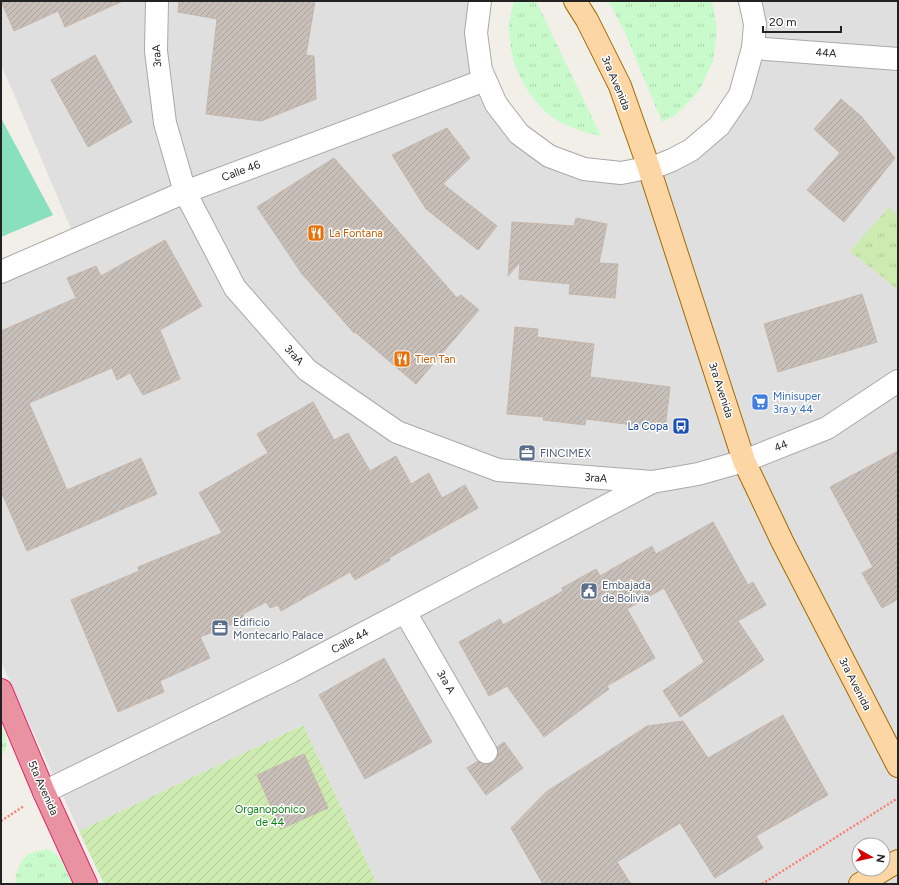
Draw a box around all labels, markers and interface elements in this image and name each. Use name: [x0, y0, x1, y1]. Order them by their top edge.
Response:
scale bar: [763, 8, 841, 34]
text: 20 m: [769, 15, 797, 29]
street label: 3raA: [150, 44, 164, 68]
street label: 44A: [815, 46, 838, 60]
street label: 3ra Avenida: [599, 54, 633, 112]
street label: Calle 46: [220, 158, 262, 184]
restaurant icon: La Fontana: [306, 223, 326, 243]
place label: La Fontana: [329, 227, 383, 240]
street label: 3raA: [282, 342, 307, 368]
restaurant icon: Tien Tan: [392, 349, 412, 369]
place label: Tien Tan: [415, 353, 456, 366]
street label: 3ra Avenida: [706, 361, 736, 419]
place label: Minisuper 3ra y 44: [773, 390, 821, 416]
supermarket icon: Minisuper 3ra y 44: [750, 392, 770, 412]
bus stop icon: La Copa: [671, 416, 691, 436]
place label: La Copa: [628, 420, 668, 433]
street label: 44: [772, 437, 790, 455]
office icon: FINCIMEX: [517, 443, 537, 463]
place label: FINCIMEX: [540, 447, 591, 460]
street label: 3raA: [584, 471, 608, 486]
place label: Embajada de Bolivia: [602, 579, 651, 605]
public building icon: Embajada de Bolivia: [579, 581, 599, 601]
place label: Edificio Montecarlo Palace: [233, 616, 324, 642]
office icon: Edificio Montecarlo Palace: [210, 618, 230, 638]
street label: Calle 44: [329, 626, 371, 656]
street label: 3ra Avenida: [836, 655, 874, 713]
street label: 3ra A: [434, 668, 458, 697]
street label: 5ta Avenida: [25, 759, 61, 817]
park label: Organopónico de 44: [235, 803, 305, 829]
north arrow: [851, 837, 891, 877]
text: N: [873, 853, 887, 863]

